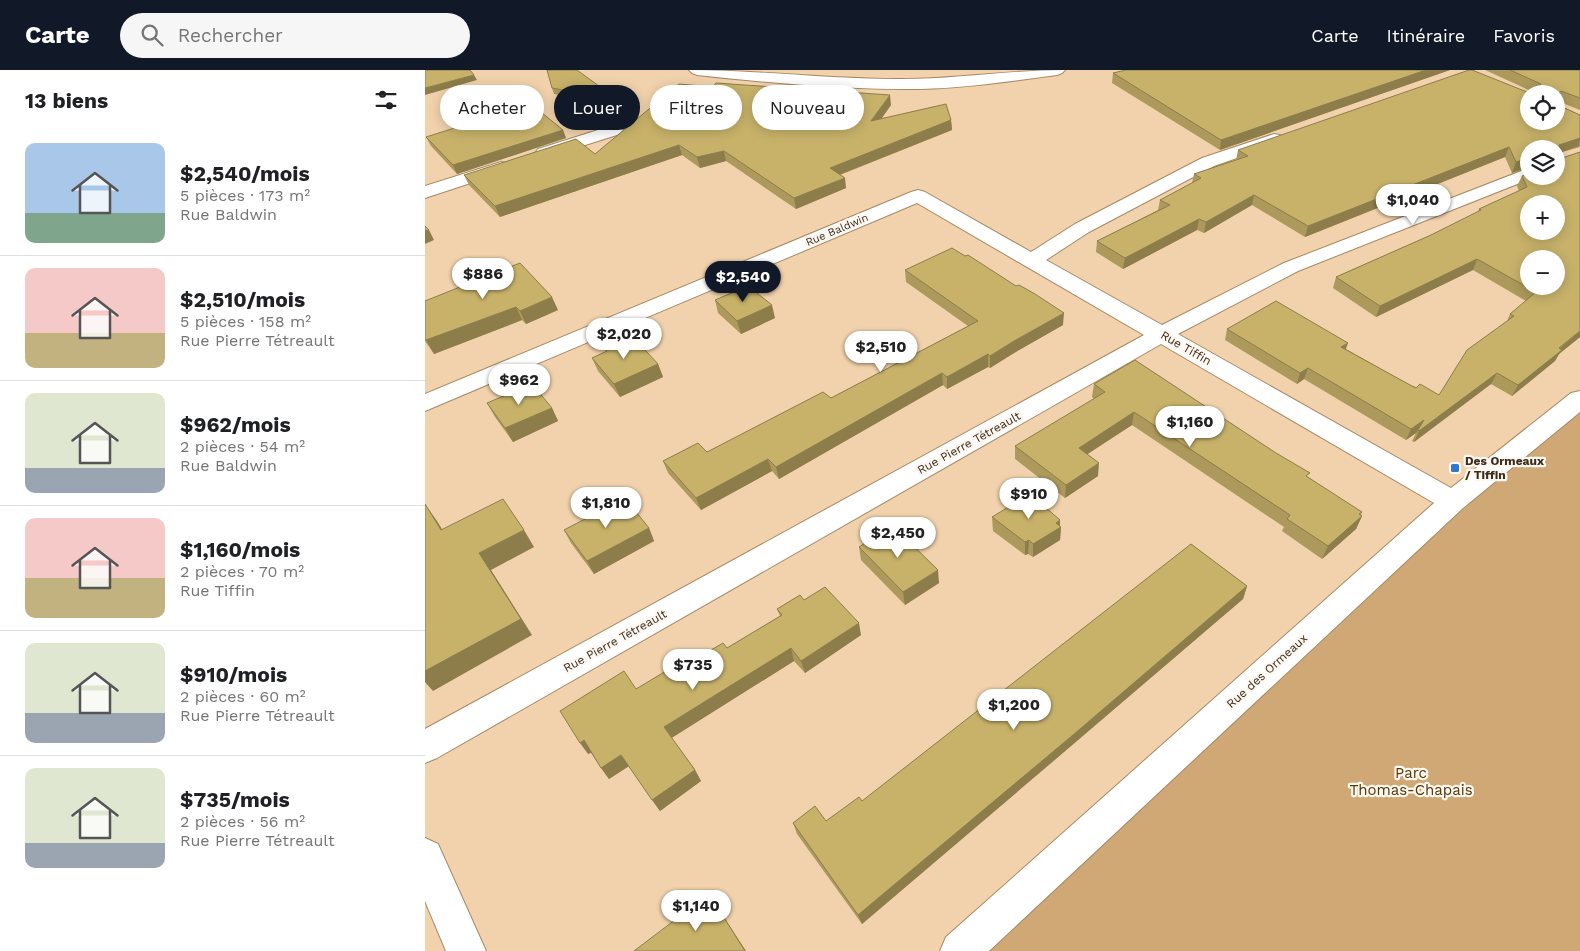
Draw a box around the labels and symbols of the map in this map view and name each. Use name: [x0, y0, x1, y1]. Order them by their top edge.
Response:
pin: $1,040: [1372, 184, 1454, 226]
street label: Rue Baldwin: [804, 211, 870, 249]
pin: $886: [453, 258, 513, 300]
pin: $2,540: [702, 260, 784, 303]
pin: $2,020: [583, 318, 665, 360]
street label: Rue Tiffin: [1158, 328, 1214, 368]
pin: $2,510: [840, 330, 922, 373]
pin: $962: [489, 364, 549, 406]
pin: $1,160: [1149, 406, 1231, 448]
street label: Rue Pierre Tétreault: [915, 409, 1023, 477]
place label: Des Ormeaux / Tiffin: [1465, 454, 1544, 482]
marker: Des Ormeaux / Tiffin: [1449, 462, 1461, 474]
pin: $910: [999, 478, 1059, 520]
pin: $1,810: [565, 486, 647, 529]
pin: $2,450: [857, 516, 939, 559]
street label: Rue Pierre Tétreault: [561, 607, 669, 675]
street label: Rue des Ormeaux: [1224, 631, 1310, 711]
pin: $735: [663, 648, 723, 691]
pin: $1,200: [973, 688, 1055, 731]
park label: Parc Thomas-Chapais: [1349, 764, 1473, 799]
pin: $1,140: [655, 890, 737, 932]

